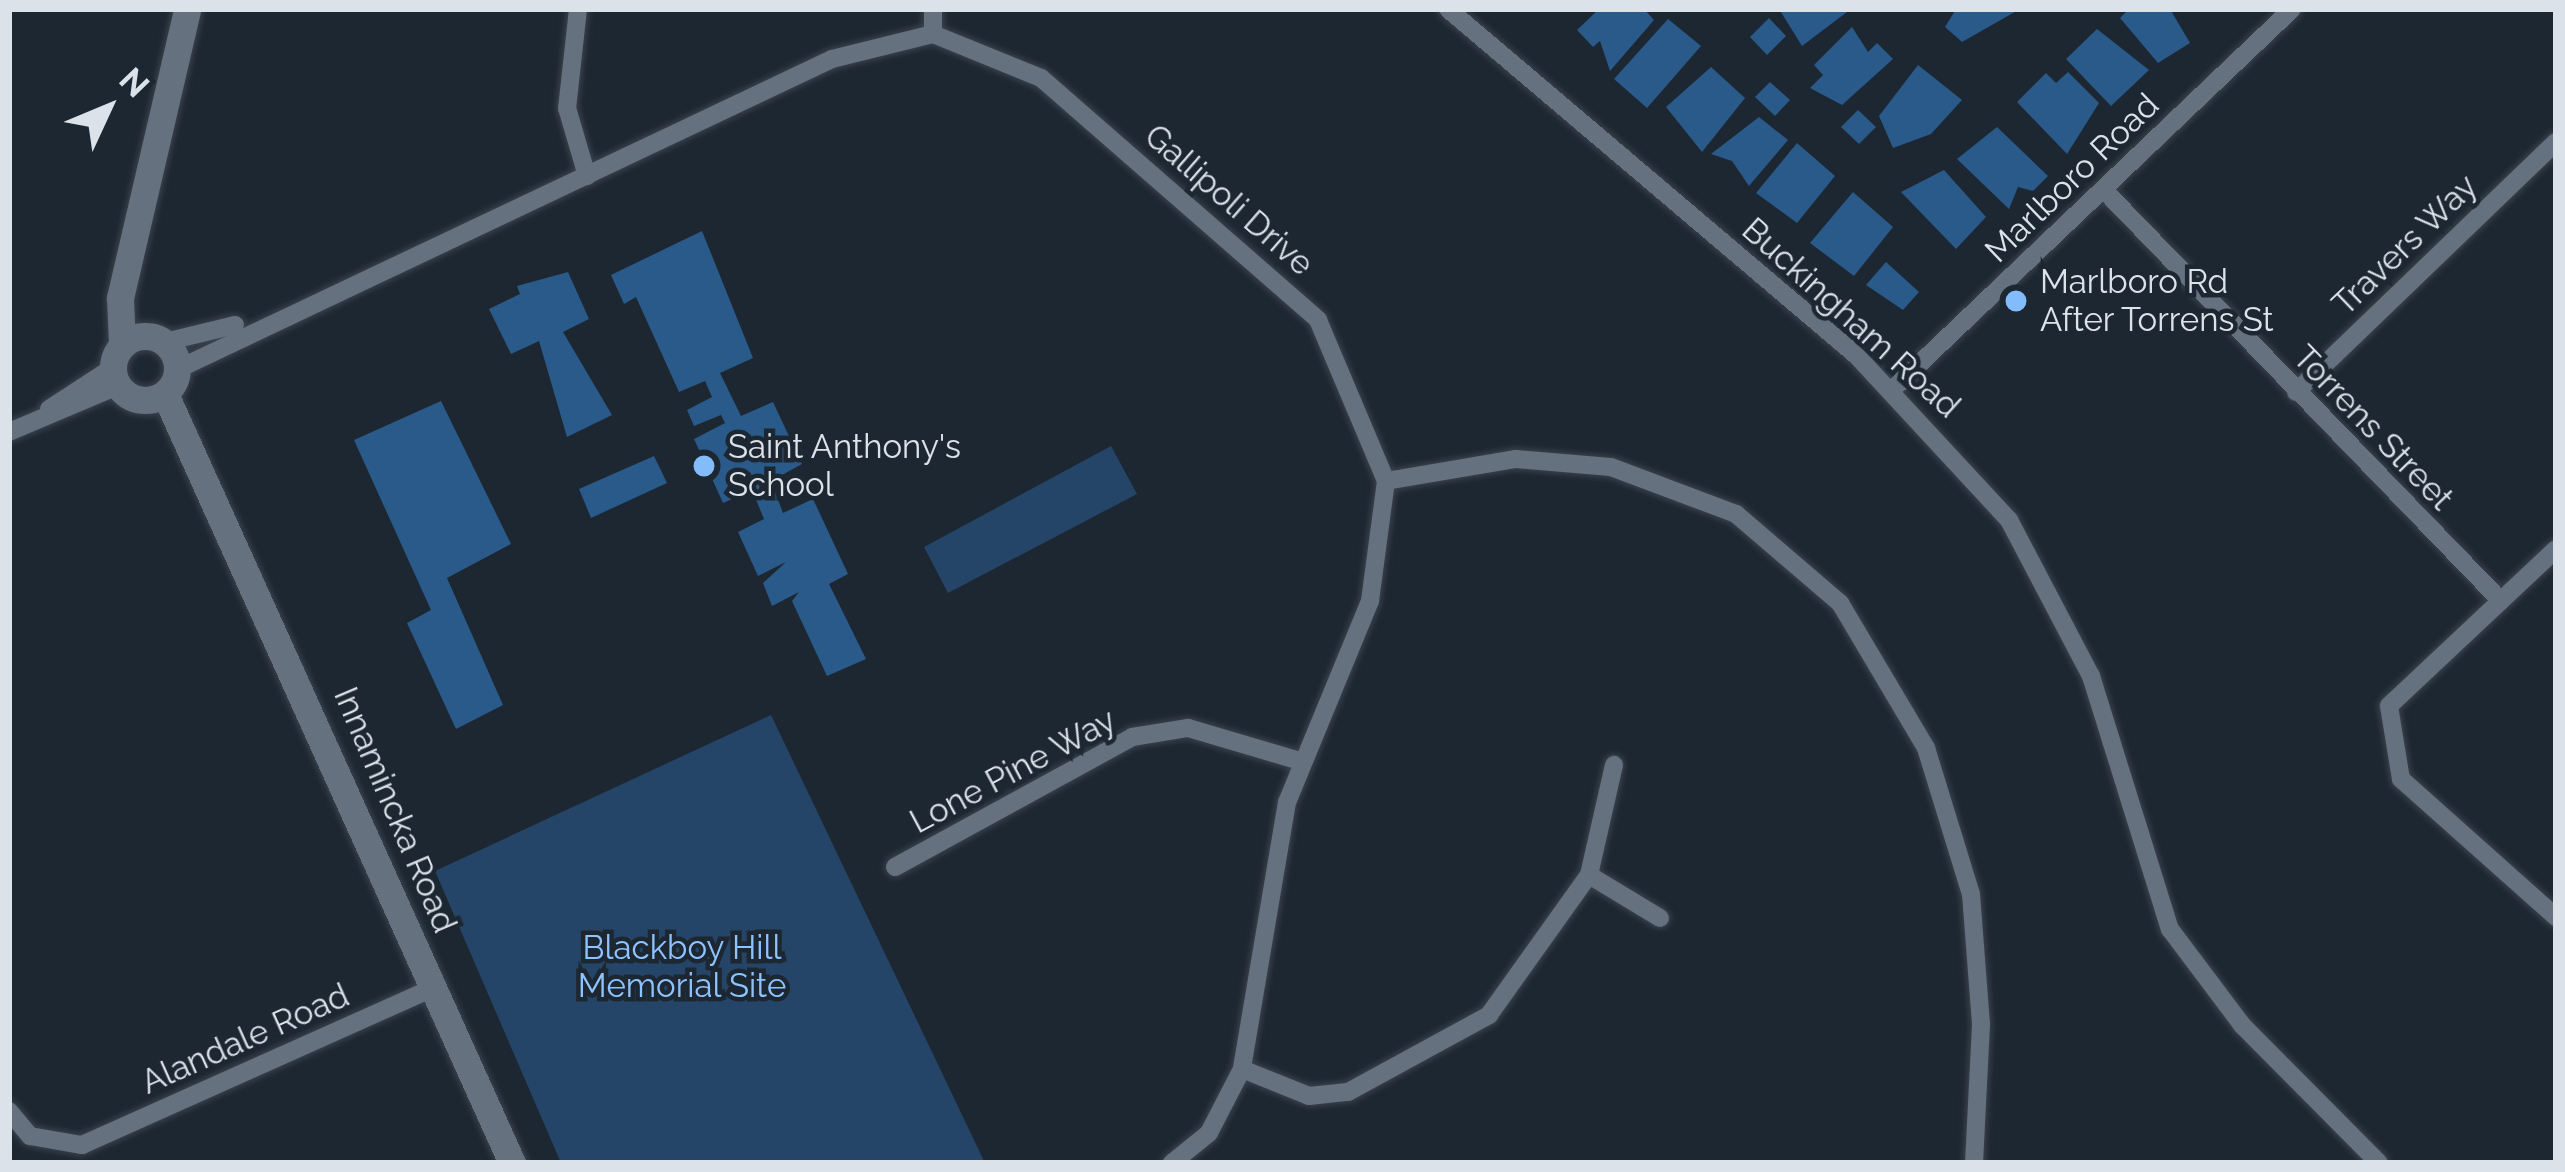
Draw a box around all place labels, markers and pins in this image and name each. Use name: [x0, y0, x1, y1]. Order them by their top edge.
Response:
place label: Marlboro Rd After Torrens St: [2040, 262, 2275, 340]
marker: Marlboro Rd After Torrens St: [2003, 288, 2029, 314]
place label: Saint Anthony's School: [728, 427, 962, 505]
marker: Saint Anthony's School: [691, 453, 717, 479]

